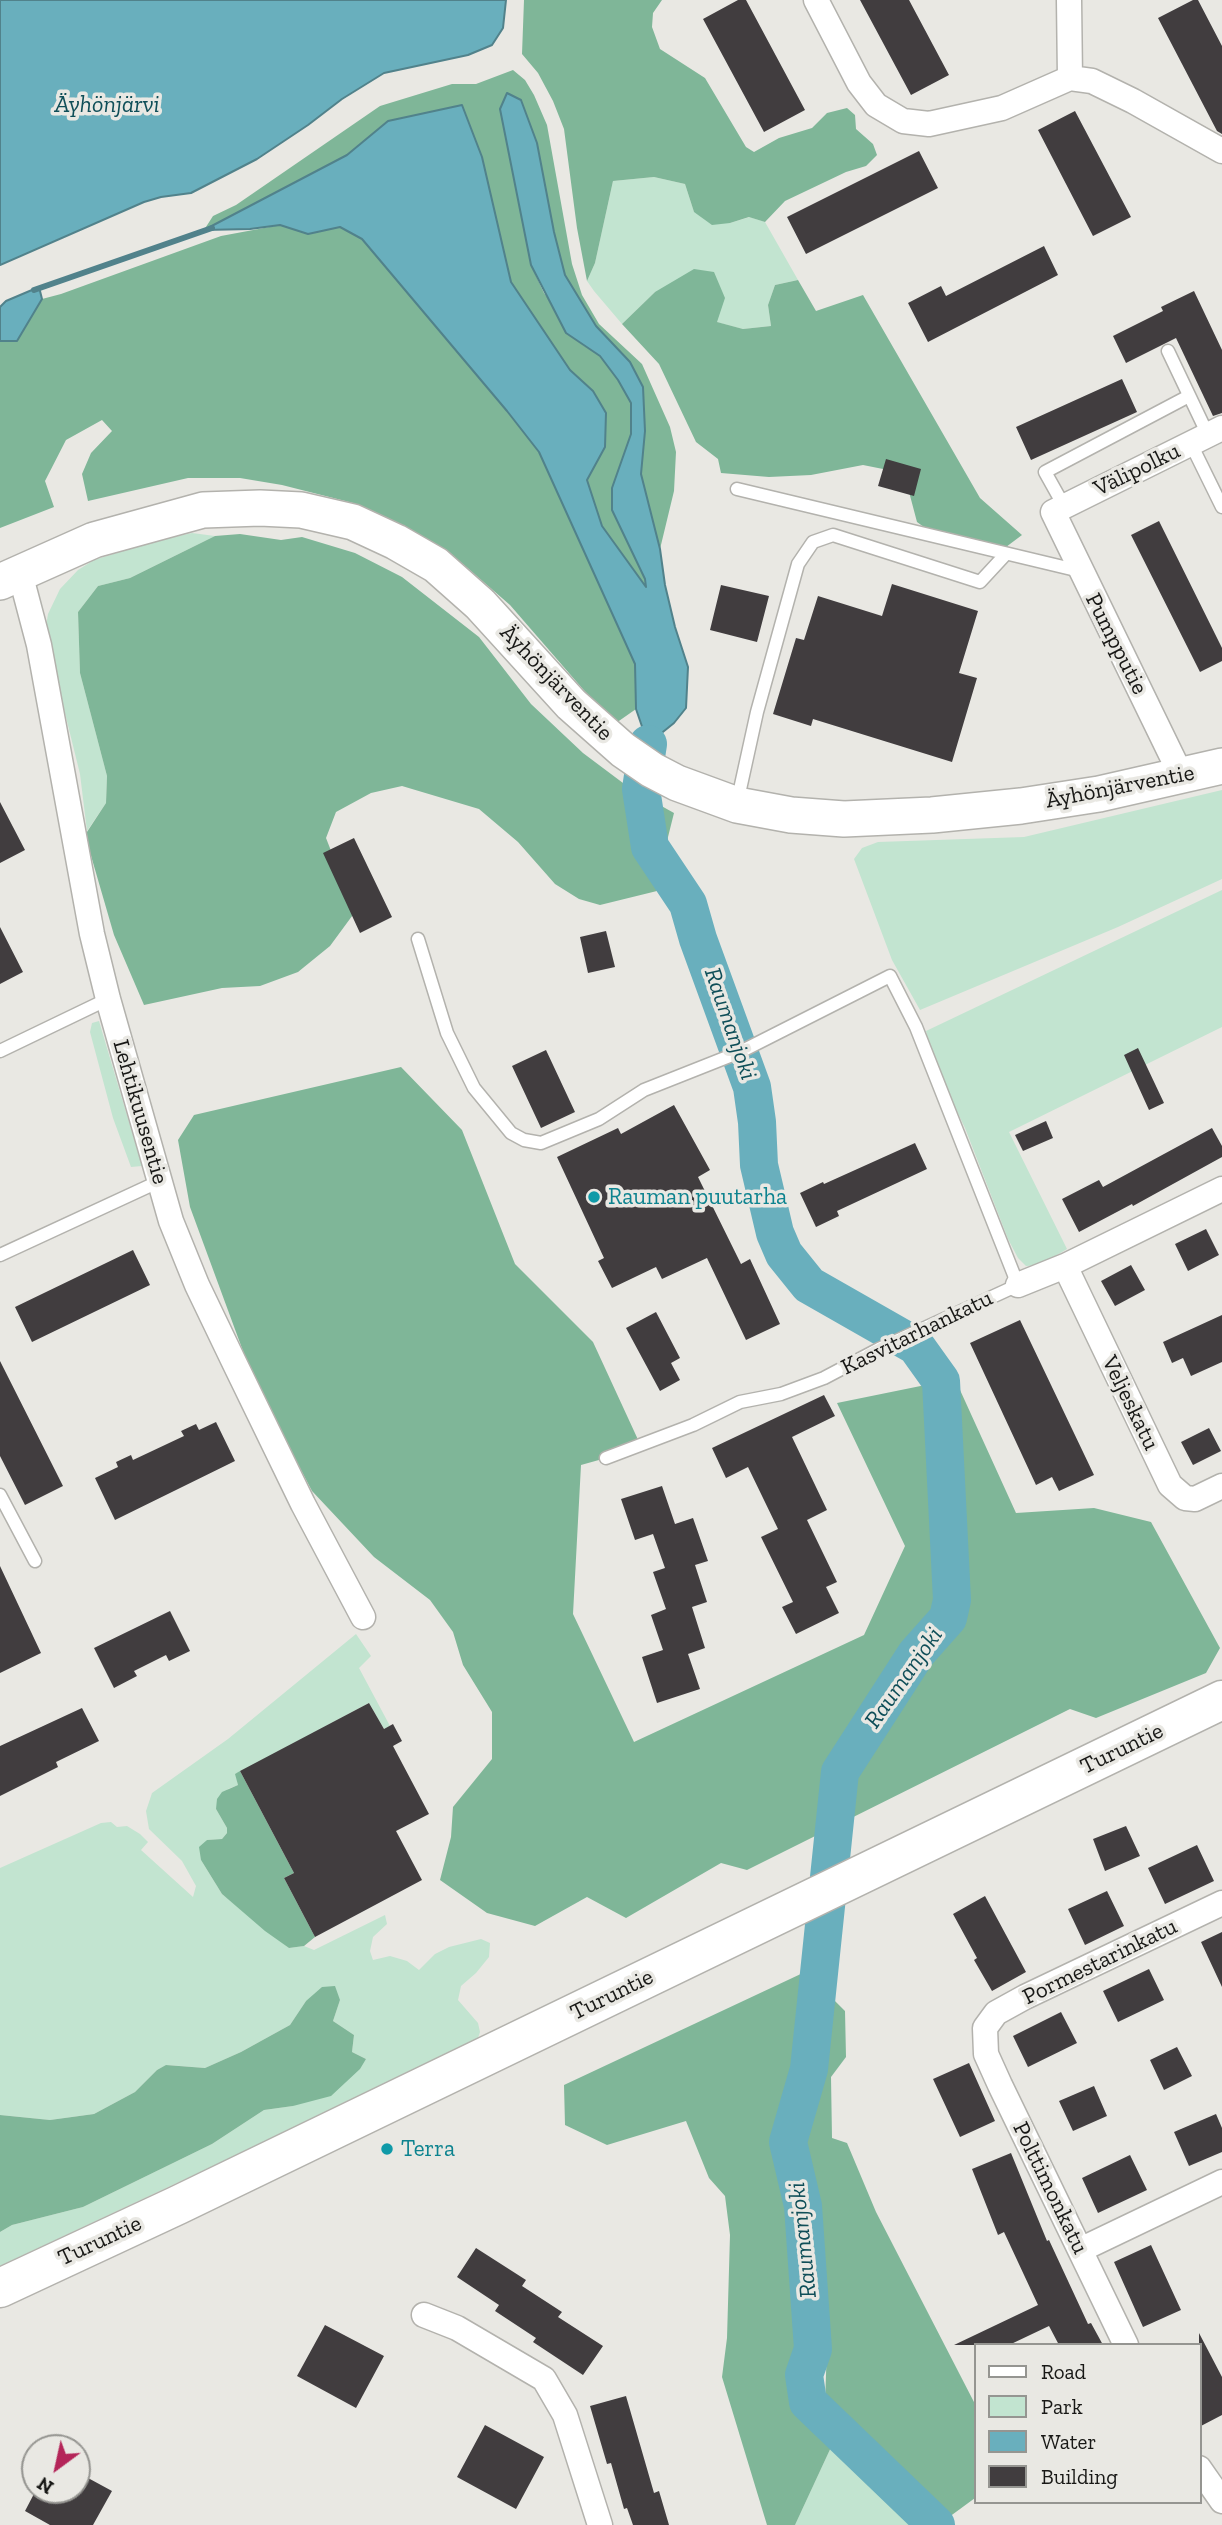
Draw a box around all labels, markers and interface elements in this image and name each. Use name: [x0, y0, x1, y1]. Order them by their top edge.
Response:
water label: Äyhönjärvi: [54, 91, 160, 119]
street label: Välipolku: [1089, 437, 1185, 503]
street label: Pumpputie: [1079, 589, 1153, 699]
street label: Äyhönjärventie: [494, 619, 618, 747]
street label: Äyhönjärventie: [1043, 759, 1197, 815]
water label: Raumanjoki: [697, 964, 763, 1084]
street label: Lehtikuusentie: [106, 1037, 174, 1187]
place label: Rauman puutarha: [608, 1183, 787, 1211]
marker: Rauman puutarha: [586, 1189, 602, 1205]
street label: Kasvitarhankatu: [837, 1284, 997, 1382]
street label: Veljeskatu: [1095, 1351, 1165, 1455]
water label: Raumanjoki: [859, 1622, 949, 1734]
street label: Turuntie: [1076, 1717, 1168, 1781]
street label: Pormestarinkatu: [1018, 1913, 1182, 2011]
street label: Turuntie: [566, 1963, 658, 2027]
street label: Polttimonkatu: [1006, 2117, 1094, 2259]
place label: Terra: [401, 2135, 455, 2163]
marker: Terra: [379, 2141, 395, 2157]
water label: Raumanjoki: [783, 2181, 823, 2299]
street label: Turuntie: [54, 2210, 146, 2272]
legend: [974, 2343, 1201, 2504]
text: Road: [1041, 2359, 1086, 2384]
text: Park: [1041, 2394, 1083, 2419]
text: Water: [1041, 2429, 1096, 2454]
north arrow: [21, 2434, 91, 2504]
text: Building: [1041, 2464, 1118, 2489]
text: N: [33, 2472, 58, 2499]

